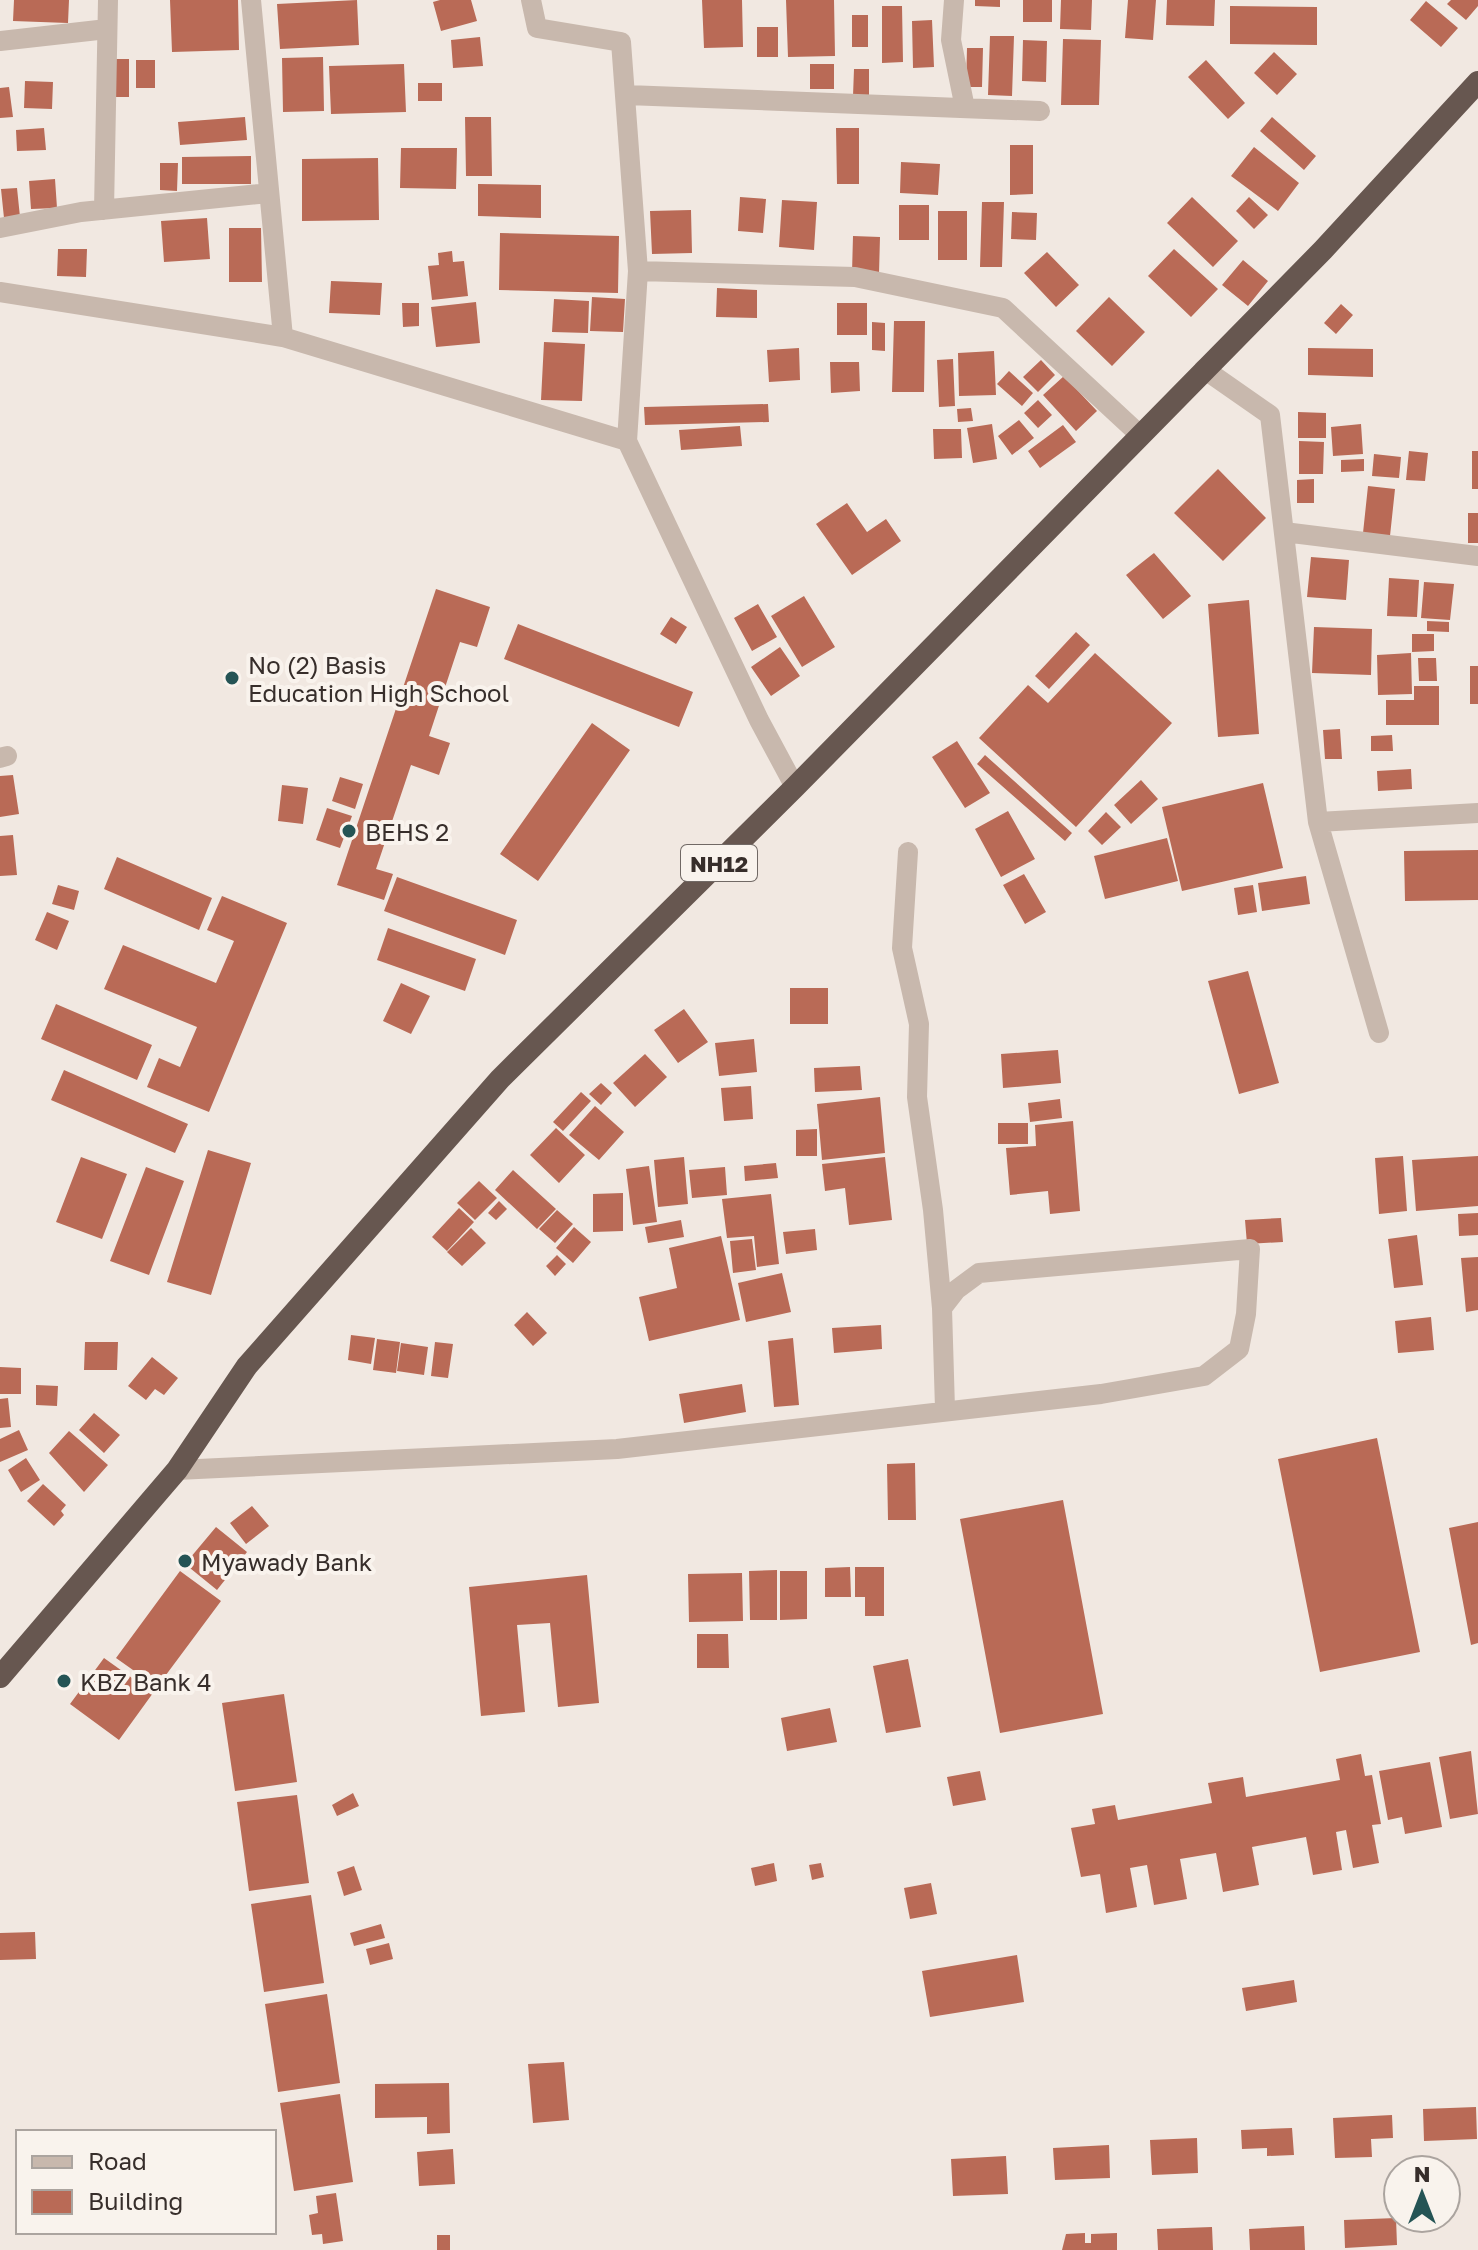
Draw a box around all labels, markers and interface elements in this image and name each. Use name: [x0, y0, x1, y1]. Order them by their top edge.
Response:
place label: No (2) Basis Education High School: [248, 650, 509, 707]
marker: No (2) Basis Education High School: [223, 669, 241, 687]
place label: BEHS 2: [365, 817, 449, 846]
marker: BEHS 2: [340, 822, 358, 840]
road number: NH12: [681, 845, 757, 881]
place label: Myawady Bank: [201, 1547, 372, 1576]
marker: Myawady Bank: [176, 1552, 194, 1570]
place label: KBZ Bank 4: [80, 1667, 212, 1696]
marker: KBZ Bank 4: [55, 1672, 73, 1690]
legend: [16, 2130, 276, 2234]
text: Road: [88, 2146, 147, 2175]
north arrow: [1382, 2154, 1462, 2234]
text: N: [1414, 2160, 1430, 2187]
text: Building: [88, 2186, 183, 2215]

